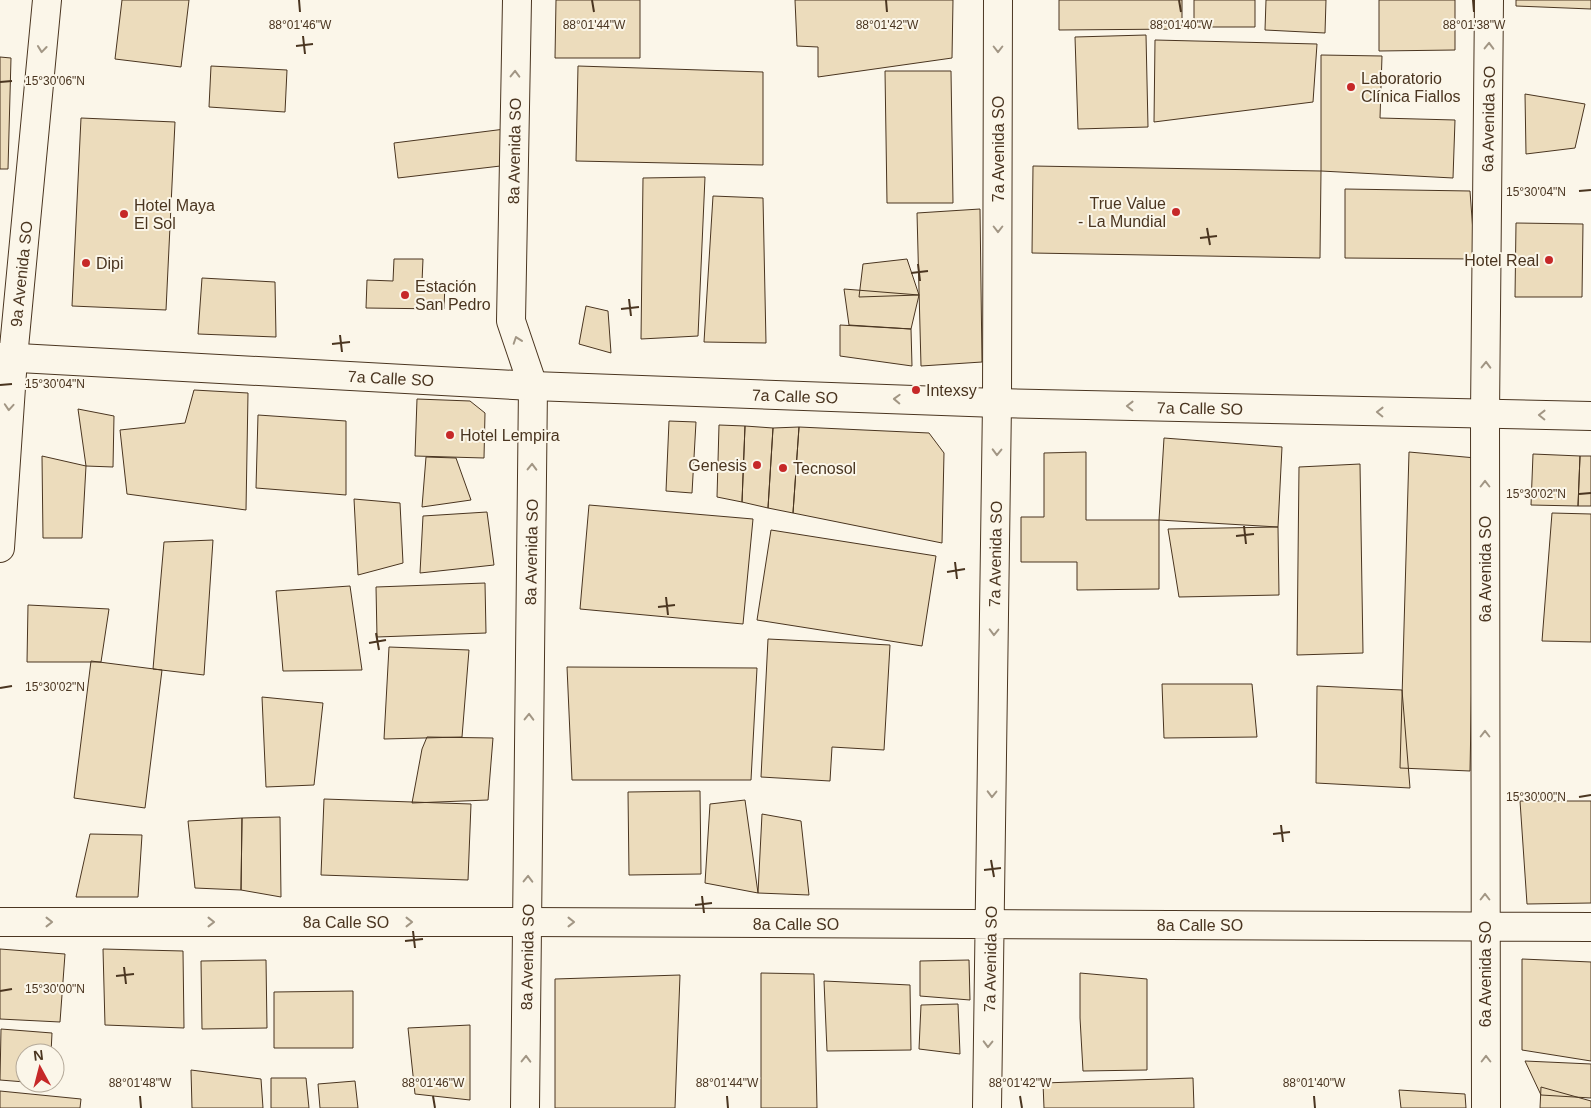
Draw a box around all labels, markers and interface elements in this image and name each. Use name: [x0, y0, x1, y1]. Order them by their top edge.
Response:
text: 88°01'46"W: [269, 18, 332, 32]
text: 88°01'44"W: [563, 18, 626, 32]
text: 88°01'42"W: [856, 18, 919, 32]
text: 88°01'40"W: [1150, 18, 1213, 32]
text: 88°01'38"W: [1443, 18, 1506, 32]
one-way arrow: [1484, 41, 1494, 49]
one-way arrow: [37, 45, 48, 53]
one-way arrow: [993, 45, 1003, 53]
street label: 6a Avenida SO: [1479, 66, 1498, 172]
one-way arrow: [510, 69, 520, 77]
place label: Laboratorio Clínica Fiallos: [1361, 70, 1461, 105]
text: 15°30'06"N: [25, 74, 85, 88]
marker: Laboratorio Clínica Fiallos: [1345, 81, 1357, 93]
street label: 7a Avenida SO: [990, 96, 1007, 202]
street label: 8a Avenida SO: [505, 98, 524, 204]
text: 15°30'04"N: [1506, 185, 1566, 199]
place label: True Value - La Mundial: [1078, 195, 1166, 230]
place label: Hotel Maya El Sol: [134, 197, 215, 232]
marker: True Value - La Mundial: [1170, 206, 1182, 218]
marker: Hotel Maya El Sol: [118, 208, 130, 220]
street label: 9a Avenida SO: [7, 220, 36, 328]
one-way arrow: [993, 225, 1003, 233]
place label: Hotel Real: [1464, 252, 1539, 269]
marker: Hotel Real: [1543, 254, 1555, 266]
place label: Dipi: [96, 255, 124, 272]
marker: Dipi: [80, 257, 92, 269]
place label: Estación San Pedro: [415, 278, 491, 313]
marker: Estación San Pedro: [399, 289, 411, 301]
one-way arrow: [513, 336, 523, 345]
one-way arrow: [1481, 361, 1491, 369]
street label: 7a Calle SO: [347, 368, 434, 389]
text: 15°30'04"N: [25, 377, 85, 391]
place label: Intexsy: [926, 382, 977, 399]
marker: Intexsy: [910, 384, 922, 396]
street label: 7a Calle SO: [752, 386, 838, 406]
one-way arrow: [893, 394, 901, 405]
street label: 7a Calle SO: [1157, 399, 1243, 418]
one-way arrow: [1126, 401, 1134, 411]
one-way arrow: [4, 403, 15, 411]
one-way arrow: [1376, 407, 1384, 417]
one-way arrow: [1538, 410, 1546, 421]
place label: Hotel Lempira: [460, 427, 560, 444]
marker: Hotel Lempira: [444, 429, 456, 441]
one-way arrow: [991, 448, 1002, 456]
place label: Genesis: [688, 457, 747, 474]
marker: Genesis: [751, 459, 763, 471]
place label: Tecnosol: [793, 460, 856, 477]
marker: Tecnosol: [777, 462, 789, 474]
one-way arrow: [527, 463, 537, 470]
one-way arrow: [1480, 480, 1490, 488]
text: 15°30'02"N: [1506, 487, 1566, 501]
street label: 8a Avenida SO: [522, 499, 541, 605]
street label: 7a Avenida SO: [986, 501, 1005, 607]
street label: 6a Avenida SO: [1477, 516, 1494, 622]
one-way arrow: [989, 628, 999, 636]
text: 15°30'02"N: [25, 680, 85, 694]
one-way arrow: [524, 713, 535, 721]
one-way arrow: [1480, 730, 1490, 738]
one-way arrow: [987, 790, 997, 798]
text: 15°30'00"N: [1506, 790, 1566, 804]
one-way arrow: [523, 875, 533, 883]
one-way arrow: [1480, 893, 1490, 900]
street label: 8a Avenida SO: [518, 904, 537, 1010]
street label: 7a Avenida SO: [981, 906, 1000, 1012]
street label: 8a Calle SO: [303, 914, 389, 931]
street label: 8a Calle SO: [753, 916, 839, 933]
one-way arrow: [45, 917, 53, 927]
one-way arrow: [208, 917, 215, 927]
one-way arrow: [405, 917, 413, 927]
one-way arrow: [568, 917, 575, 927]
street label: 8a Calle SO: [1157, 917, 1243, 934]
street label: 6a Avenida SO: [1477, 921, 1494, 1027]
text: 15°30'00"N: [25, 982, 85, 996]
one-way arrow: [983, 1040, 993, 1048]
north arrow: [15, 1043, 65, 1093]
text: N: [32, 1047, 44, 1064]
one-way arrow: [521, 1055, 531, 1063]
one-way arrow: [1481, 1055, 1491, 1063]
text: 88°01'48"W: [109, 1076, 172, 1090]
text: 88°01'46"W: [402, 1076, 465, 1090]
text: 88°01'44"W: [696, 1076, 759, 1090]
text: 88°01'42"W: [989, 1076, 1052, 1090]
text: 88°01'40"W: [1283, 1076, 1346, 1090]

